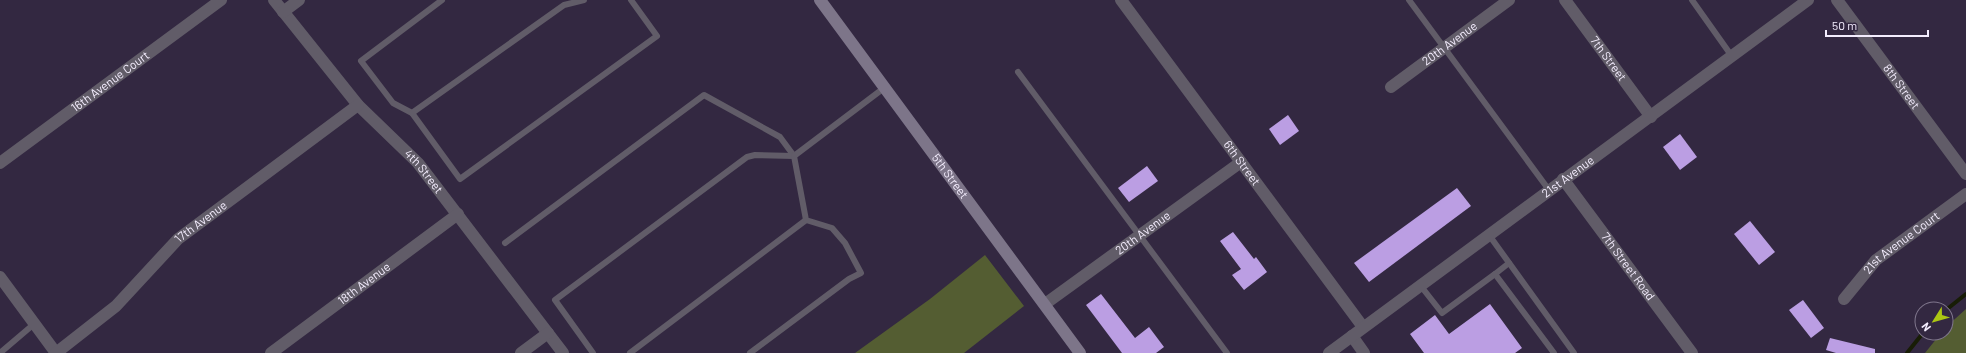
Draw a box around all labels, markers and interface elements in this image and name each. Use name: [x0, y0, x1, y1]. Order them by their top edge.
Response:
scale bar: [1826, 12, 1928, 38]
street label: 20th Avenue: [1419, 18, 1479, 68]
text: 50 m: [1832, 18, 1857, 32]
street label: 7th Street: [1588, 33, 1630, 83]
street label: 16th Avenue Court: [68, 48, 151, 114]
street label: 8th Street: [1881, 61, 1923, 111]
street label: 6th Street: [1221, 137, 1264, 188]
street label: 4th Street: [402, 146, 446, 196]
street label: 5th Street: [930, 151, 972, 201]
street label: 21st Avenue: [1539, 152, 1596, 200]
street label: 17th Avenue: [171, 197, 229, 245]
street label: 20th Avenue: [1112, 208, 1173, 257]
street label: 21st Avenue Court: [1860, 208, 1942, 276]
street label: 7th Street Road: [1599, 229, 1658, 303]
street label: 18th Avenue: [334, 259, 393, 307]
north arrow: [1914, 301, 1954, 341]
text: N: [1918, 320, 1933, 334]

